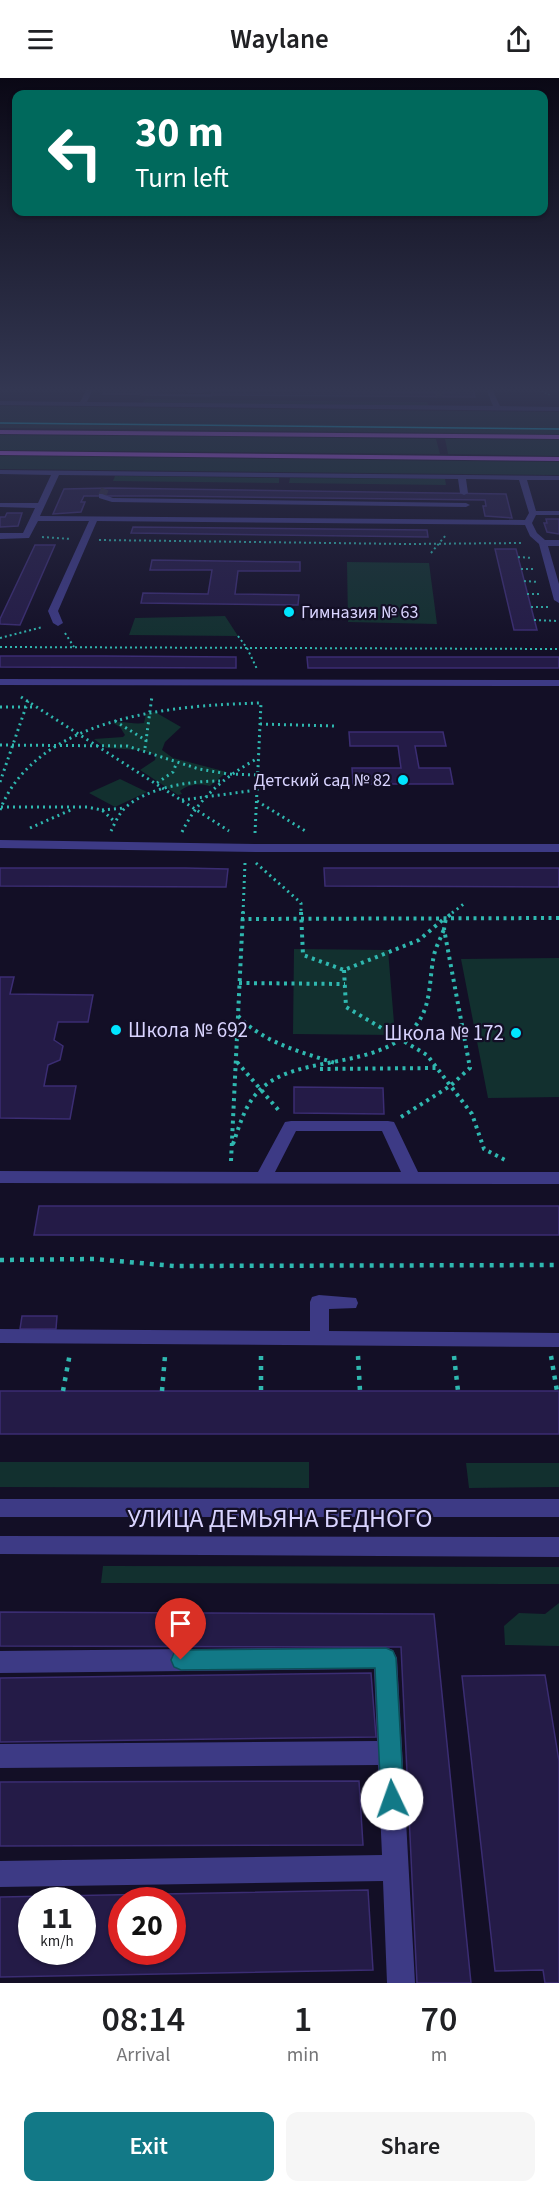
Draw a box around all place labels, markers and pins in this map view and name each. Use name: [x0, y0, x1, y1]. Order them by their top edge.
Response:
place label: Гимназия № 63: [301, 600, 419, 625]
marker: Гимназия № 63: [282, 605, 296, 619]
place label: Детский сад № 82: [254, 768, 391, 793]
marker: Детский сад № 82: [396, 773, 410, 787]
place label: Школа № 692: [128, 1015, 248, 1045]
place label: Школа № 172: [384, 1018, 504, 1048]
marker: Школа № 692: [109, 1023, 123, 1037]
marker: Школа № 172: [509, 1026, 523, 1040]
pin: [155, 1598, 206, 1660]

